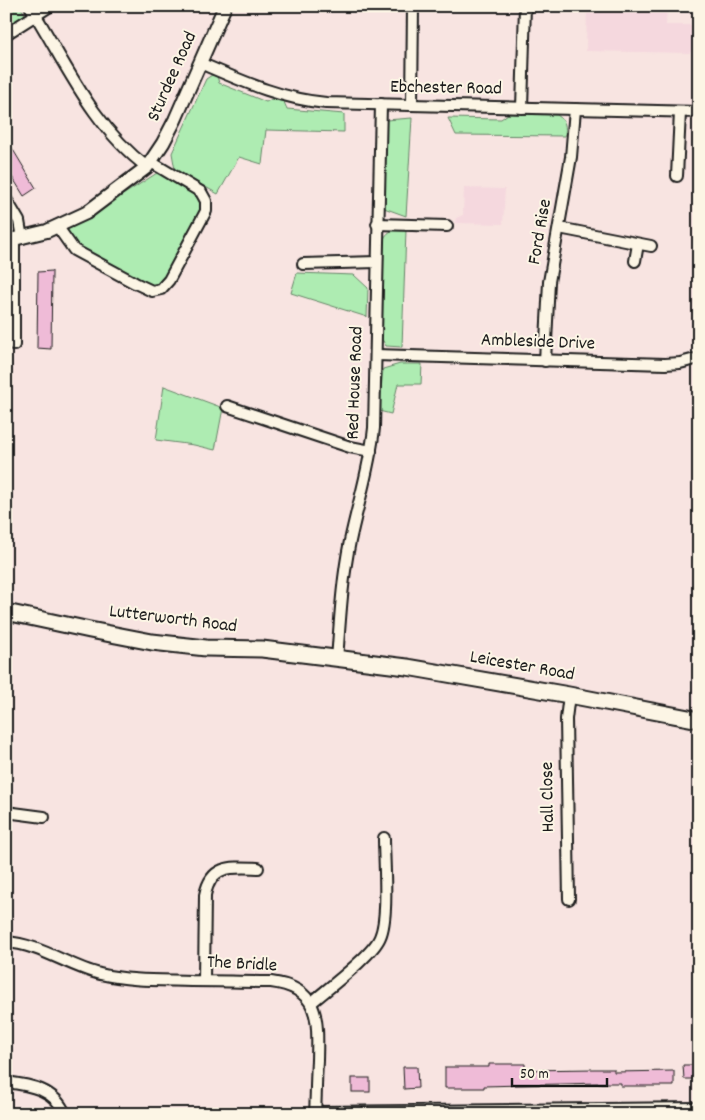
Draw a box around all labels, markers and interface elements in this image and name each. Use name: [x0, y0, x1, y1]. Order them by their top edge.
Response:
street label: Sturdee Road: [141, 28, 205, 126]
street label: Ebchester Road: [390, 75, 502, 103]
street label: Ford Rise: [522, 197, 560, 267]
street label: Red House Road: [341, 326, 371, 440]
street label: Ambleside Drive: [480, 328, 596, 358]
street label: Lutterworth Road: [107, 599, 239, 641]
street label: Leicester Road: [467, 645, 577, 689]
street label: Hall Close: [535, 761, 563, 833]
street label: The Bridle: [206, 950, 278, 980]
scale bar: [512, 1055, 608, 1087]
text: 50 m: [520, 1064, 549, 1086]

